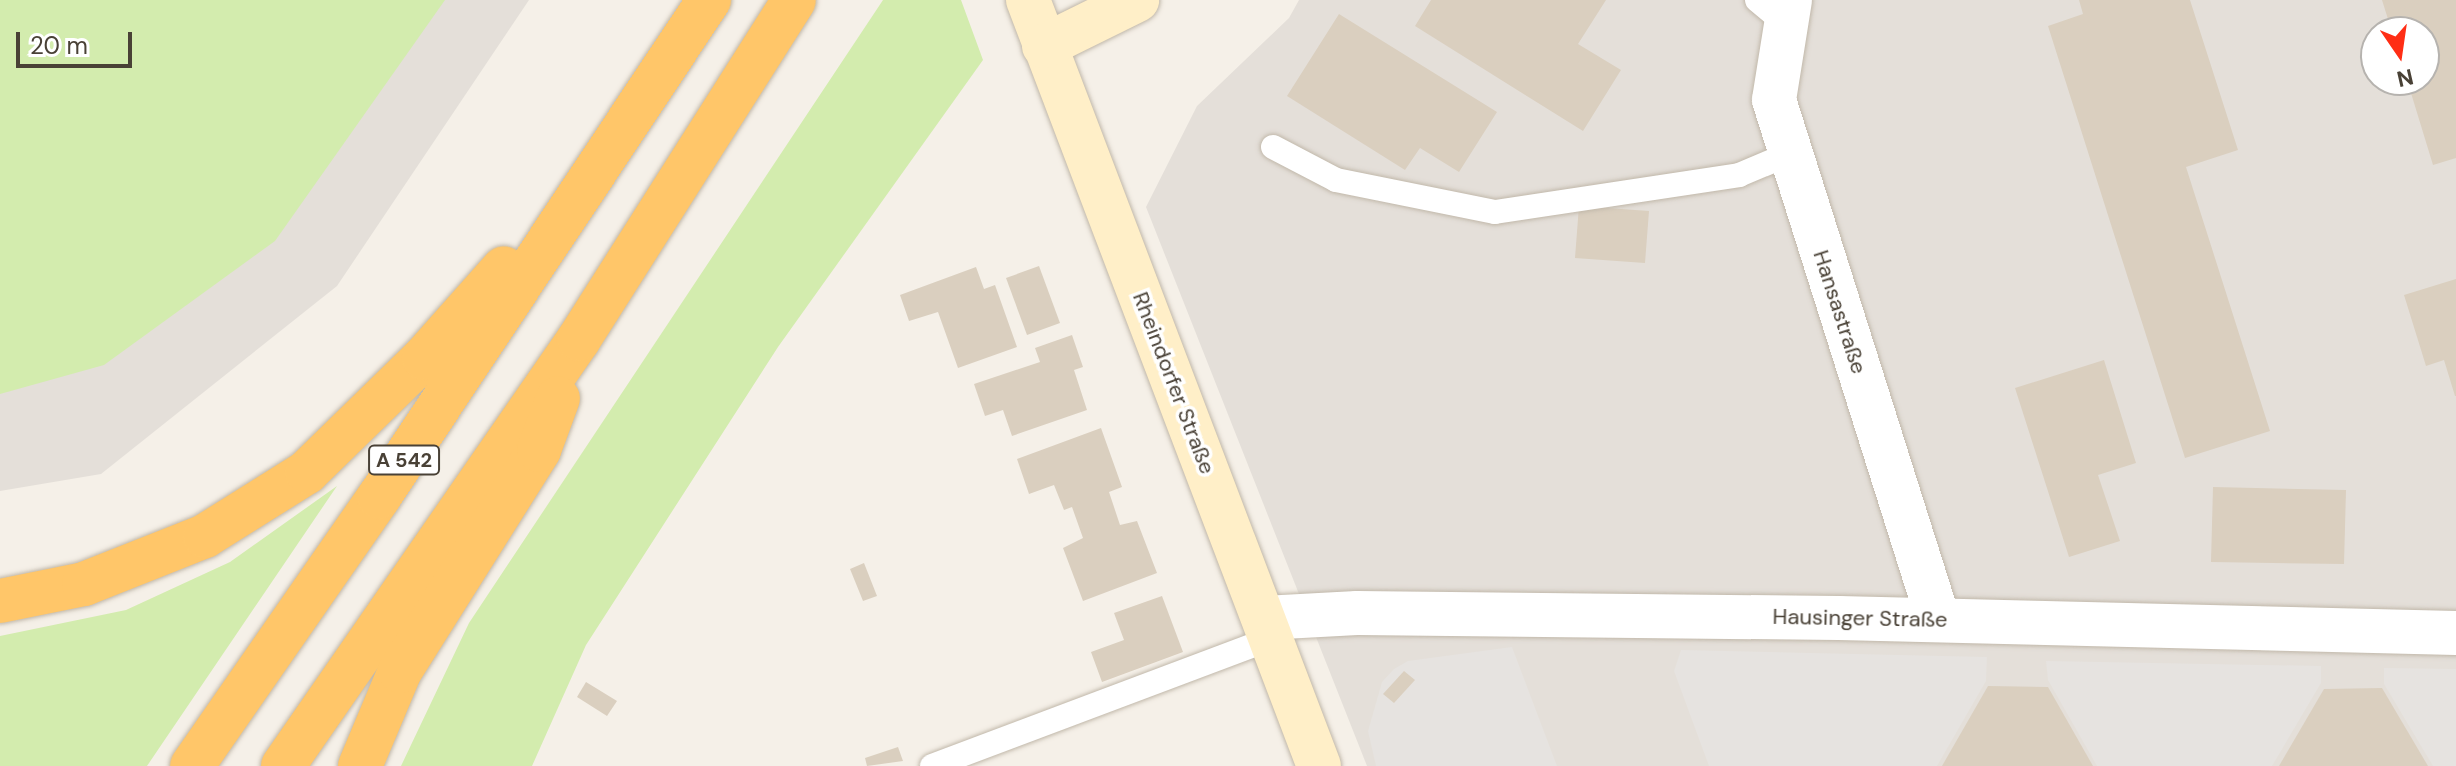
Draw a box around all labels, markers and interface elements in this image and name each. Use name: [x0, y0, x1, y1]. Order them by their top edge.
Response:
scale bar: [20, 16, 136, 66]
north arrow: [2360, 16, 2440, 96]
text: 20 m: [30, 30, 88, 61]
text: N: [2394, 62, 2416, 94]
street label: Hansastraße: [1808, 247, 1872, 377]
street label: Rheindorfer Straße: [1127, 288, 1221, 478]
road number: A 542: [368, 444, 440, 476]
street label: Hausinger Straße: [1772, 603, 1948, 633]

